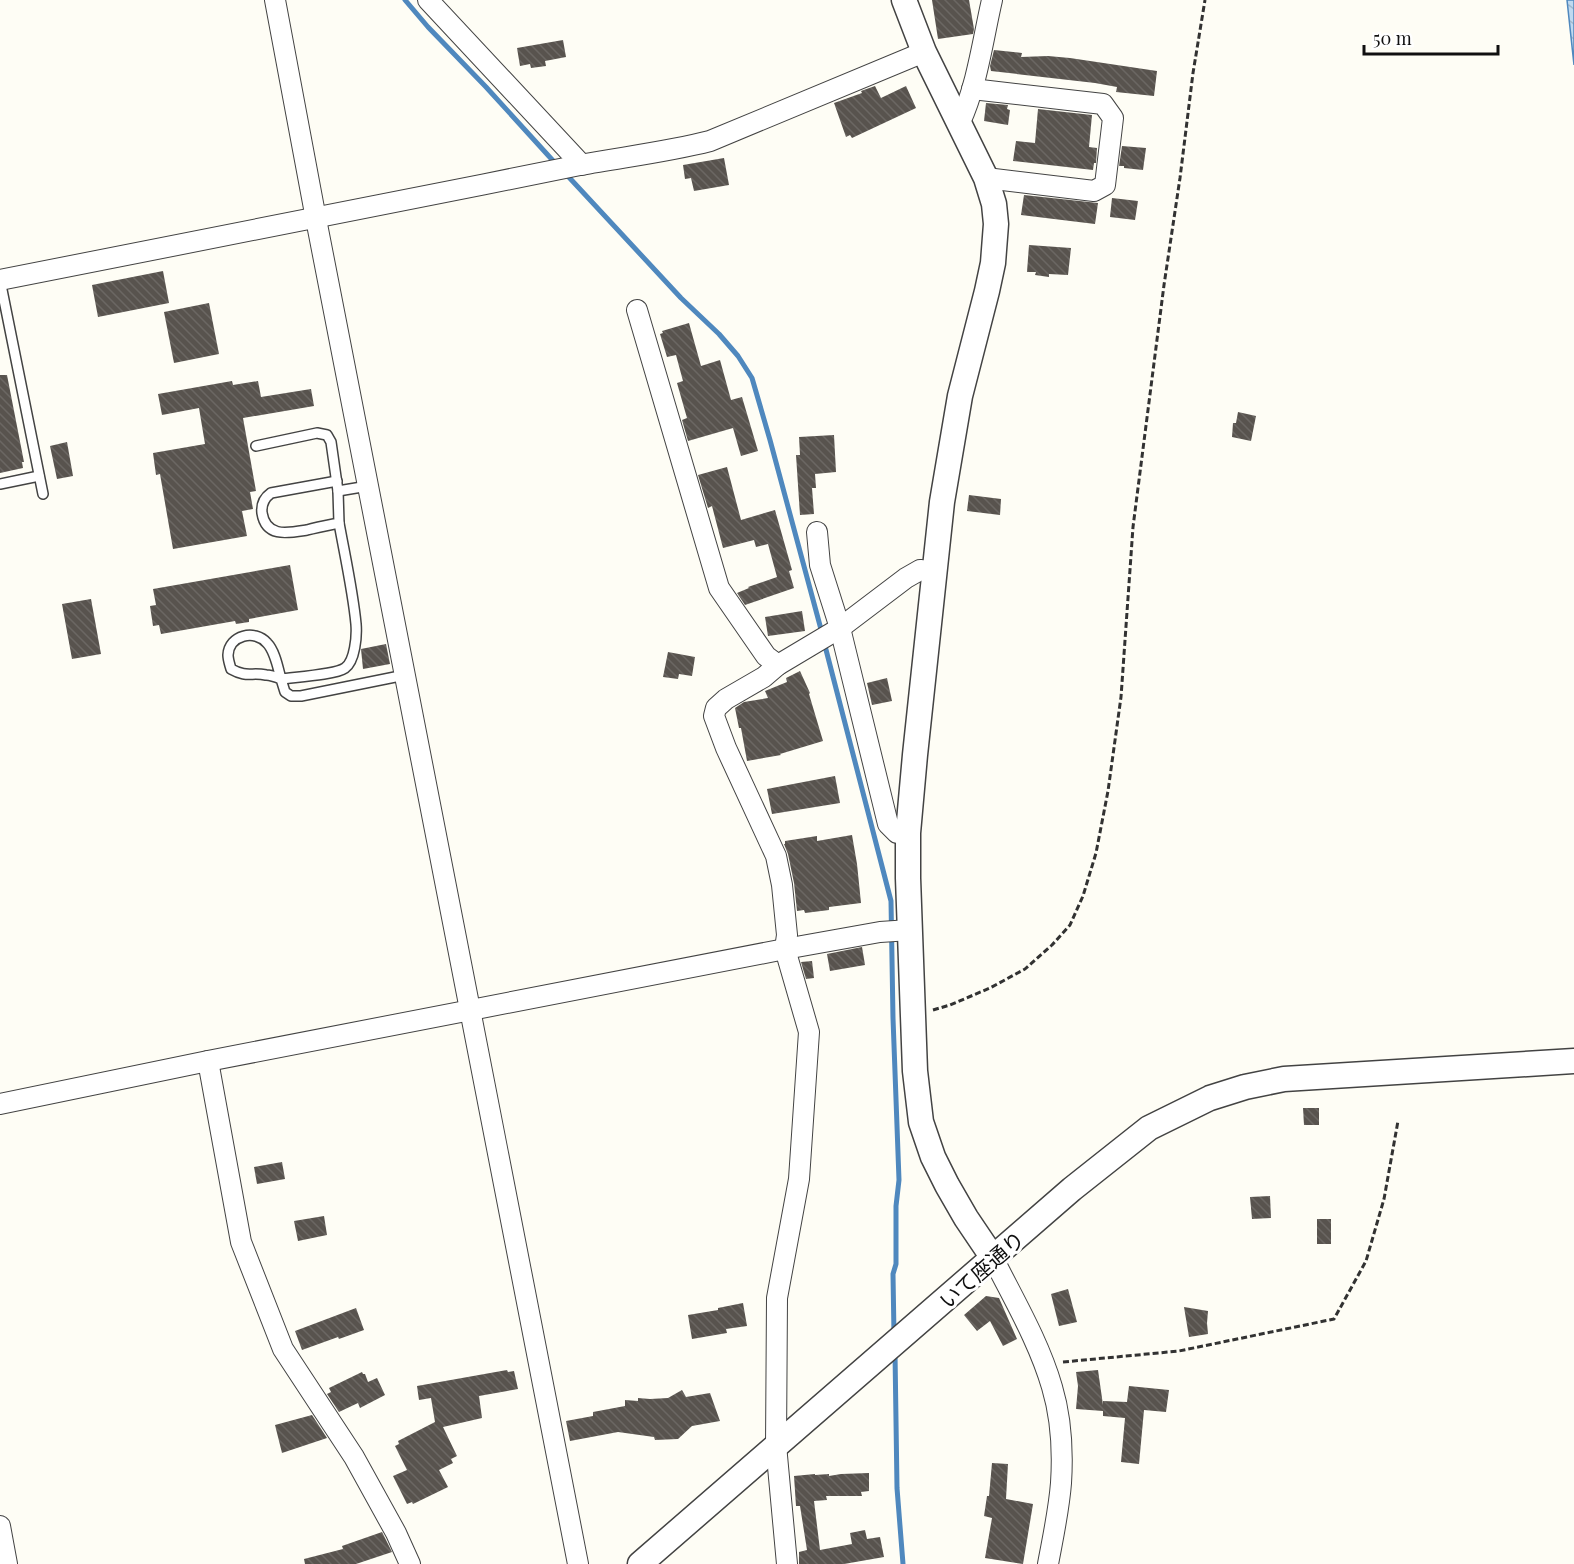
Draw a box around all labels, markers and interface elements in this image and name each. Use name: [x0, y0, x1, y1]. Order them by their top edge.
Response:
scale bar: [1364, 18, 1498, 56]
text: 50 m: [1373, 26, 1412, 50]
street label: いて座通り: [932, 1224, 1030, 1314]

